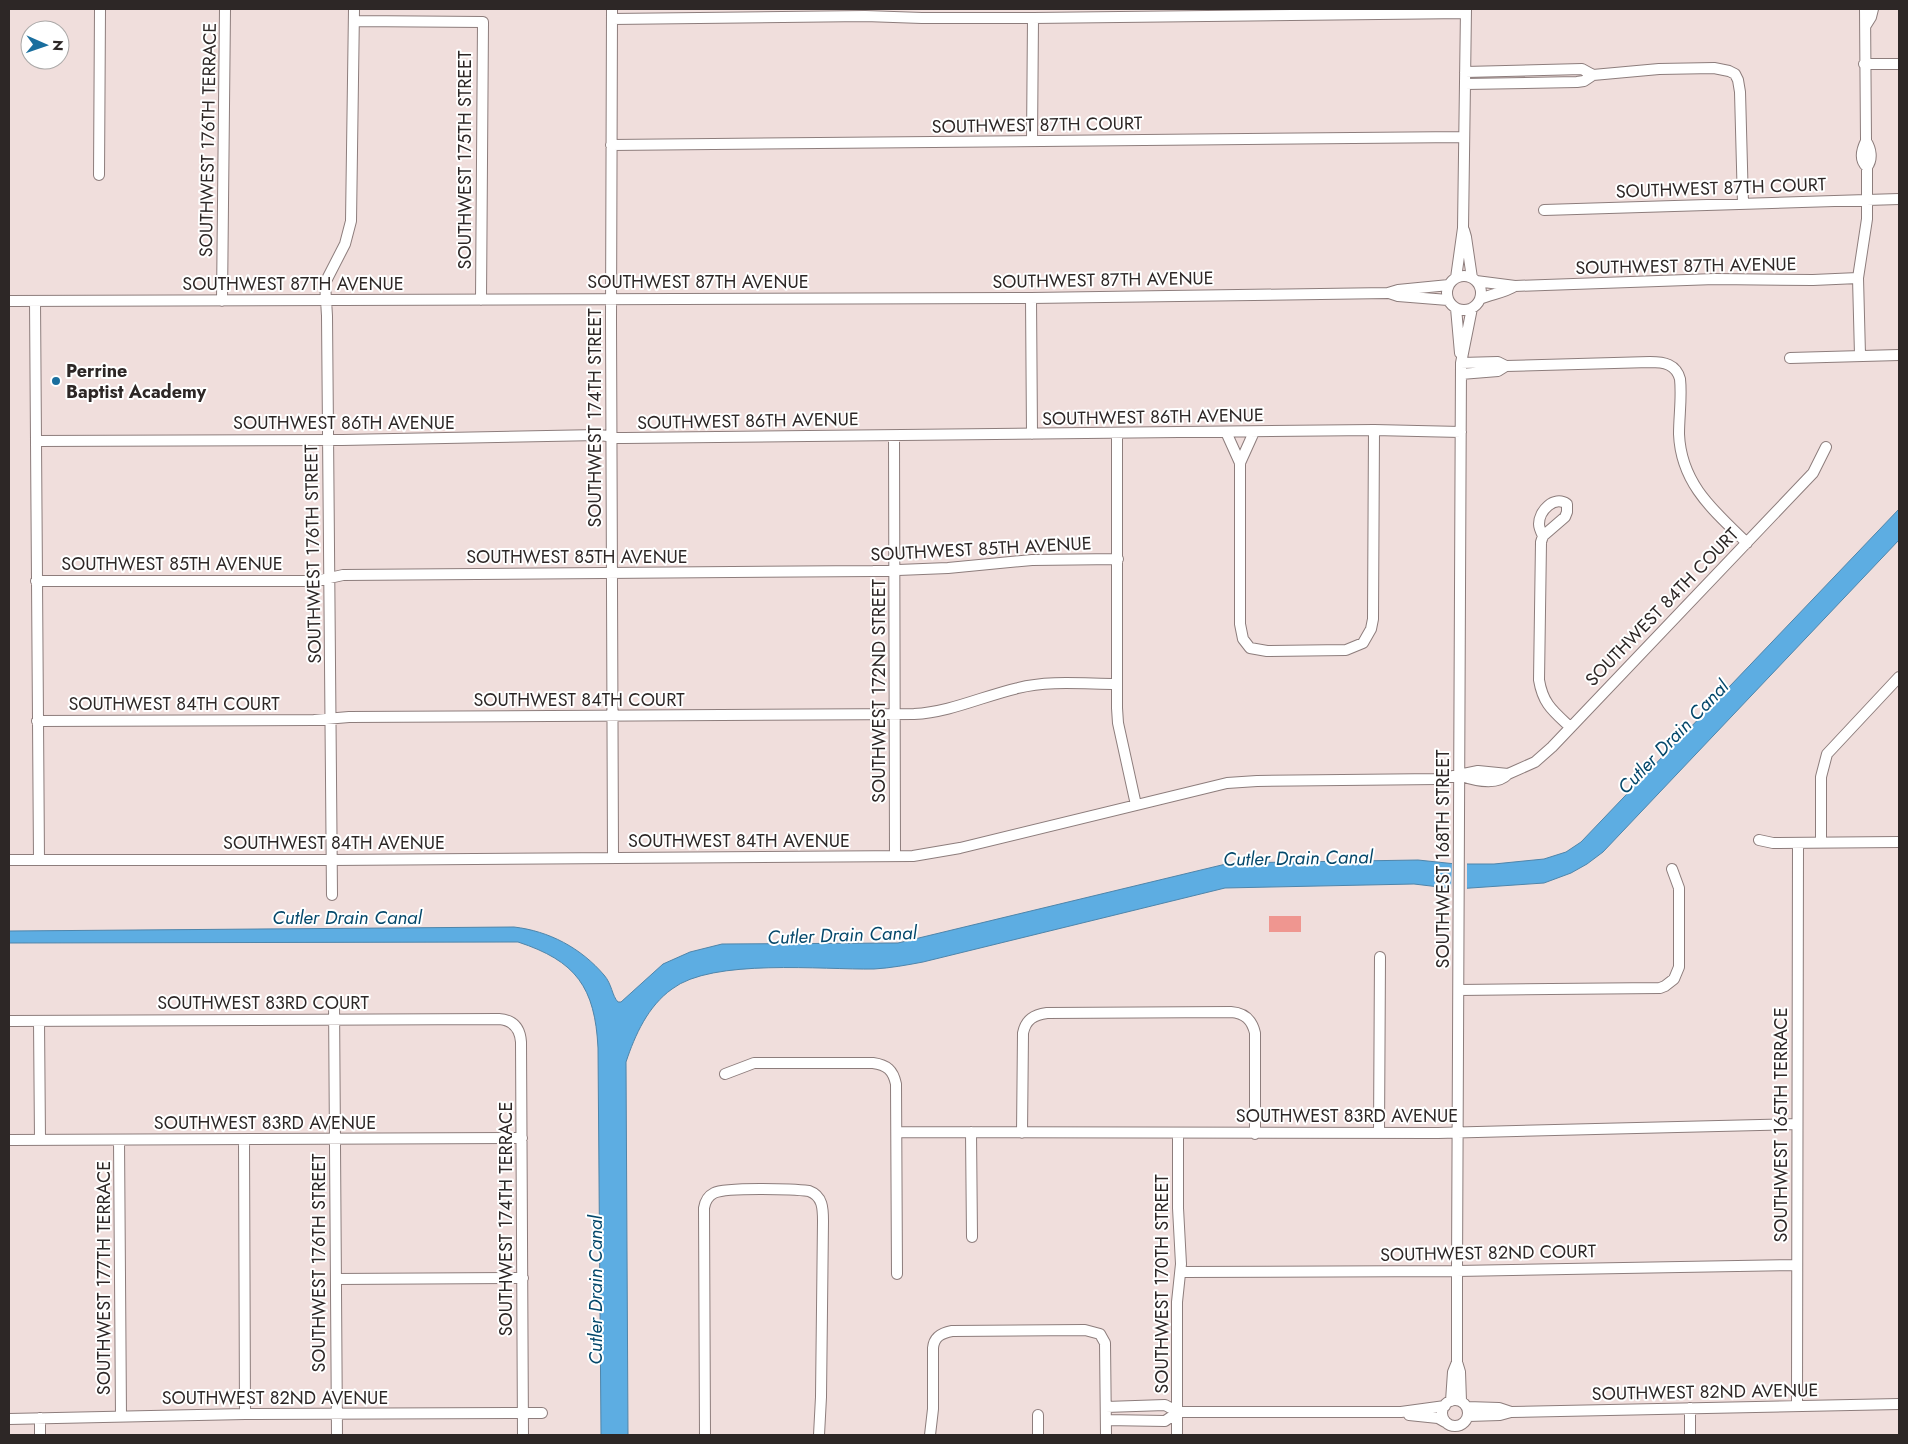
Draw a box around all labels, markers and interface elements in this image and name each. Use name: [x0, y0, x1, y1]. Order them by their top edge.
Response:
north arrow: [20, 20, 70, 70]
street label: SOUTHWEST 176TH TERRACE: [193, 23, 223, 257]
text: N: [48, 40, 68, 51]
street label: SOUTHWEST 175TH STREET: [452, 50, 478, 269]
street label: SOUTHWEST 87TH COURT: [931, 110, 1143, 140]
street label: SOUTHWEST 87TH COURT: [1615, 171, 1827, 205]
street label: SOUTHWEST 87TH AVENUE: [1575, 251, 1797, 281]
street label: SOUTHWEST 87TH AVENUE: [992, 265, 1214, 295]
street label: SOUTHWEST 87TH AVENUE: [587, 269, 809, 295]
street label: SOUTHWEST 87TH AVENUE: [182, 271, 404, 297]
street label: SOUTHWEST 174TH STREET: [582, 308, 608, 528]
place label: Perrine Baptist Academy: [66, 358, 207, 405]
marker: Perrine Baptist Academy: [50, 375, 62, 387]
street label: SOUTHWEST 86TH AVENUE: [1042, 402, 1264, 432]
street label: SOUTHWEST 86TH AVENUE: [637, 406, 859, 436]
street label: SOUTHWEST 86TH AVENUE: [233, 410, 455, 436]
street label: SOUTHWEST 176TH STREET: [298, 444, 328, 664]
street label: SOUTHWEST 84TH COURT: [1579, 522, 1745, 692]
street label: SOUTHWEST 85TH AVENUE: [870, 530, 1092, 568]
street label: SOUTHWEST 85TH AVENUE: [466, 544, 688, 570]
street label: SOUTHWEST 85TH AVENUE: [61, 551, 283, 577]
street label: SOUTHWEST 172ND STREET: [866, 578, 892, 803]
water label: Cutler Drain Canal: [1611, 673, 1735, 800]
street label: SOUTHWEST 84TH COURT: [473, 687, 685, 713]
street label: SOUTHWEST 84TH COURT: [68, 691, 280, 717]
street label: SOUTHWEST 168TH STREET: [1430, 749, 1456, 968]
street label: SOUTHWEST 84TH AVENUE: [628, 828, 850, 854]
street label: SOUTHWEST 84TH AVENUE: [223, 830, 445, 856]
water label: Cutler Drain Canal: [1223, 843, 1374, 873]
water label: Cutler Drain Canal: [272, 904, 423, 931]
water label: Cutler Drain Canal: [767, 919, 918, 951]
street label: SOUTHWEST 83RD COURT: [157, 990, 369, 1016]
street label: SOUTHWEST 165TH TERRACE: [1768, 1007, 1794, 1243]
street label: SOUTHWEST 174TH TERRACE: [493, 1102, 519, 1336]
street label: SOUTHWEST 83RD AVENUE: [1236, 1103, 1458, 1129]
street label: SOUTHWEST 83RD AVENUE: [154, 1110, 376, 1136]
street label: SOUTHWEST 176TH STREET: [306, 1153, 332, 1373]
street label: SOUTHWEST 177TH TERRACE: [91, 1161, 117, 1395]
street label: SOUTHWEST 170TH STREET: [1149, 1174, 1175, 1394]
water label: Cutler Drain Canal: [582, 1214, 609, 1365]
street label: SOUTHWEST 82ND COURT: [1380, 1238, 1597, 1268]
street label: SOUTHWEST 82ND AVENUE: [1591, 1377, 1819, 1407]
street label: SOUTHWEST 82ND AVENUE: [162, 1385, 388, 1411]

